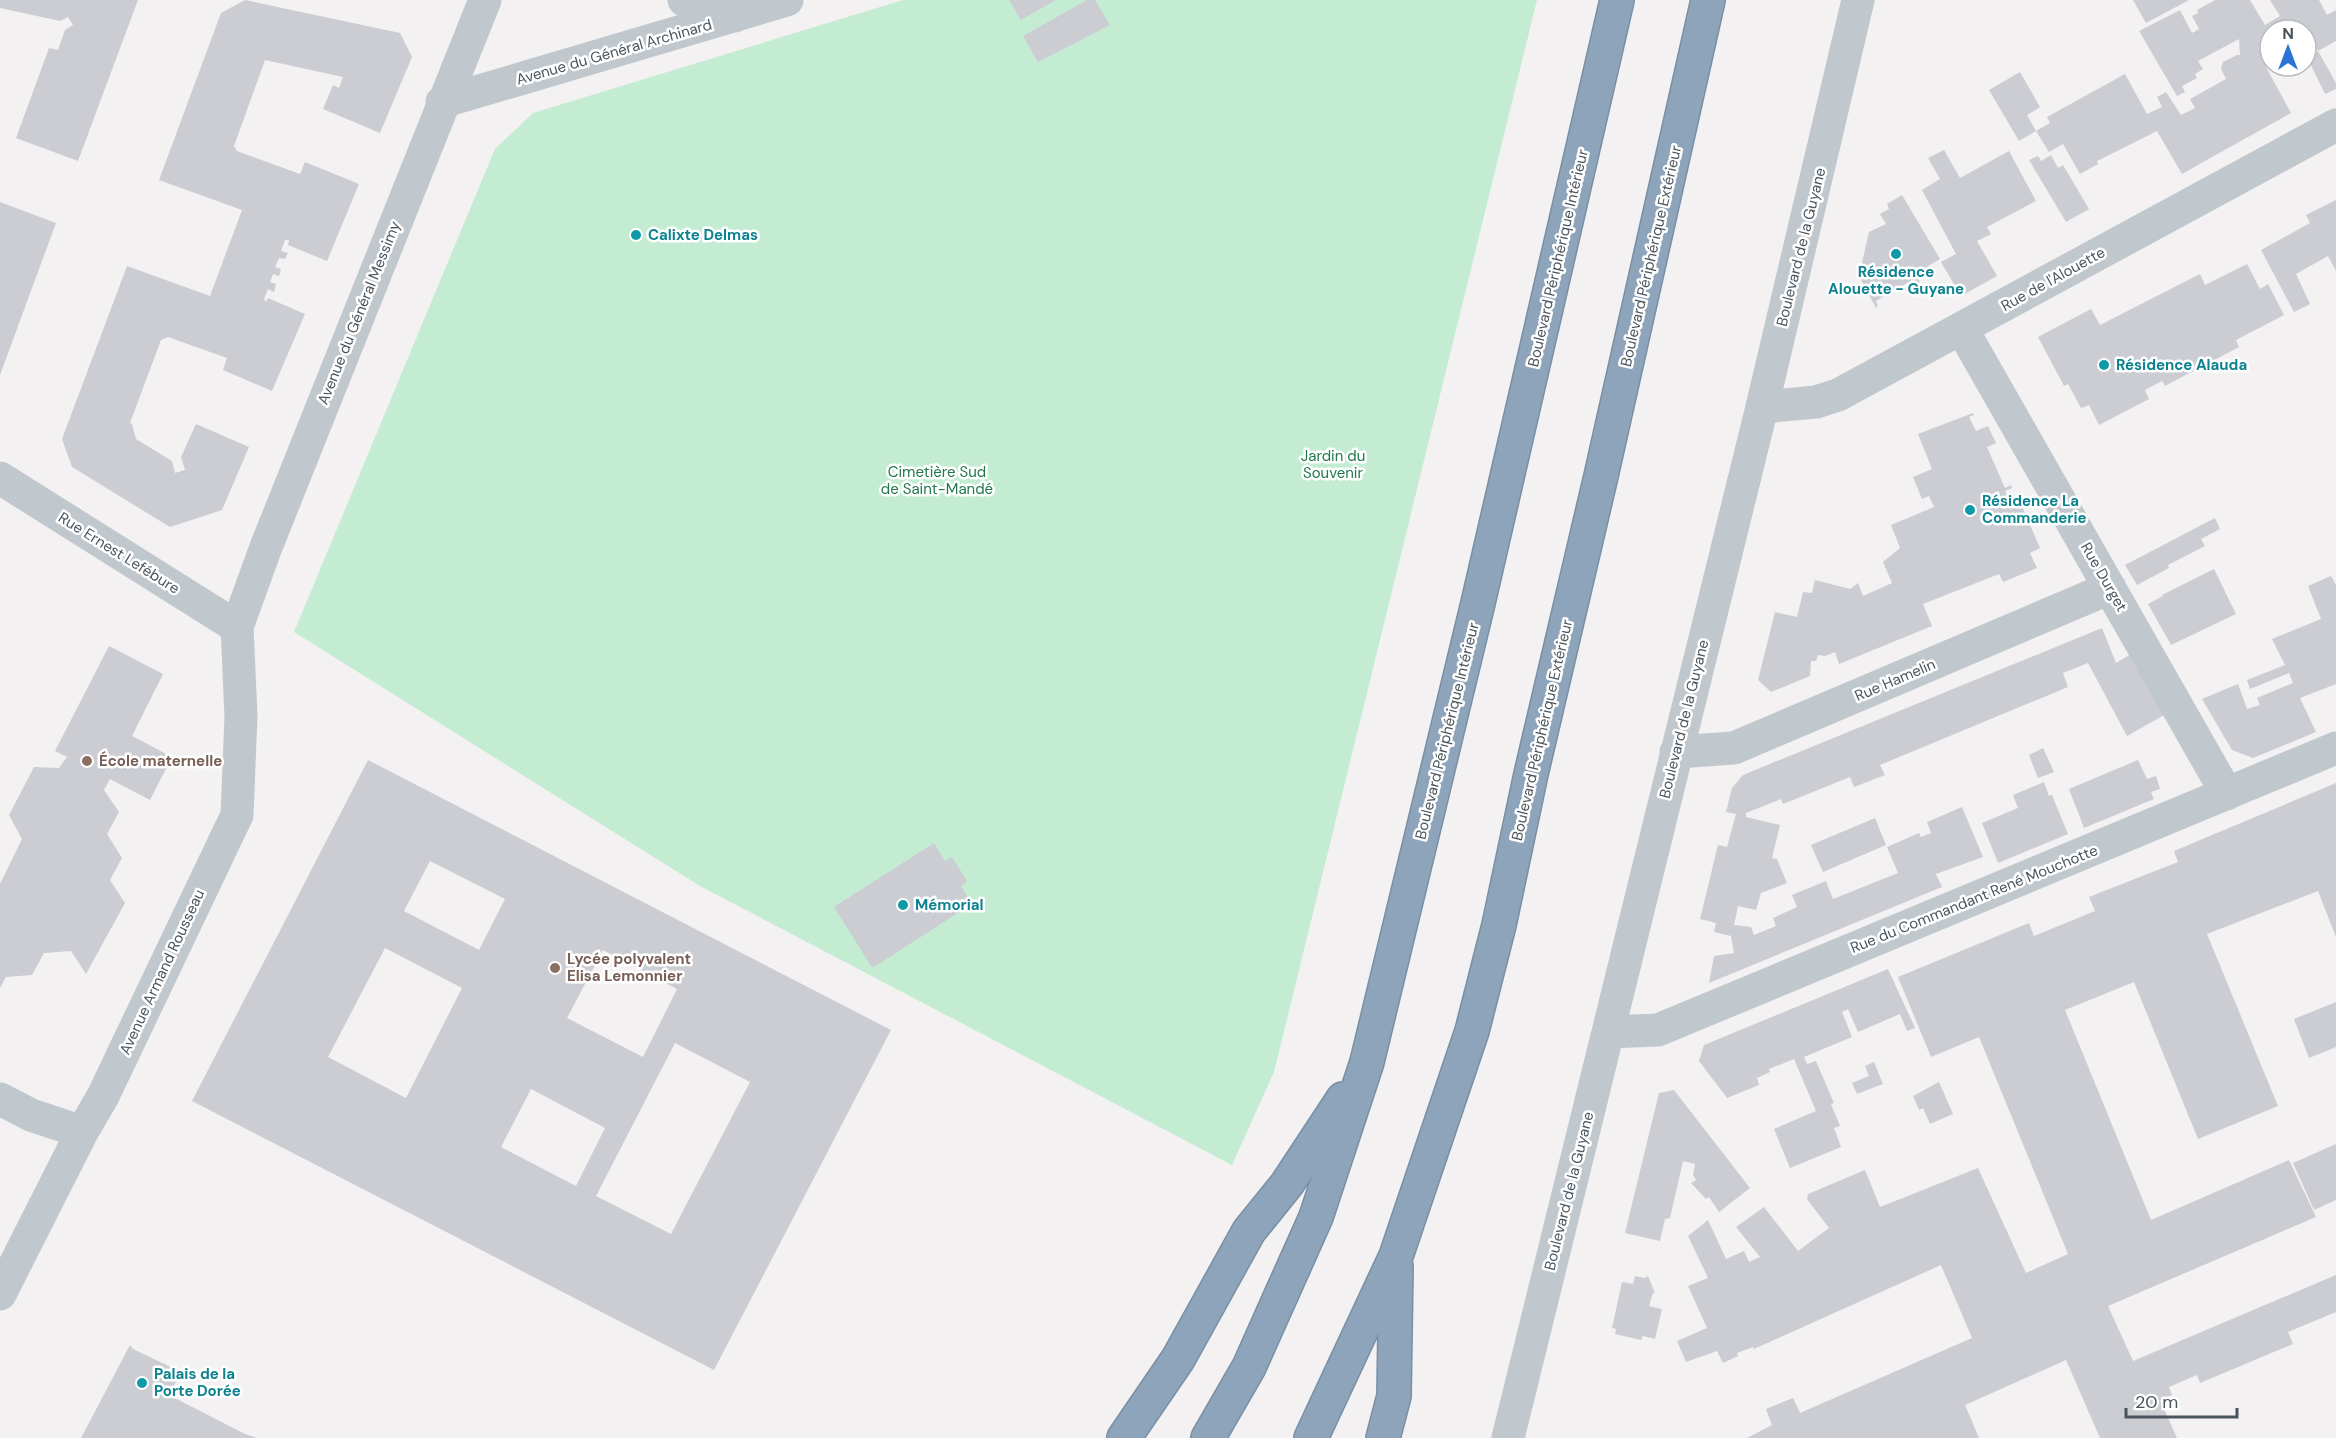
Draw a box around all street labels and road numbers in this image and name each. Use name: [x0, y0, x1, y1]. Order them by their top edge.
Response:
street label: Avenue du Général Archinard: [514, 14, 714, 90]
street label: Boulevard Périphérique Extérieur: [1616, 143, 1686, 369]
street label: Boulevard Périphérique Intérieur: [1523, 147, 1593, 369]
street label: Boulevard de la Guyane: [1772, 166, 1830, 328]
street label: Avenue du Général Messimy: [313, 218, 405, 408]
street label: Rue de l'Alouette: [1997, 242, 2109, 316]
street label: Rue Ernest Lefébure: [55, 508, 183, 598]
street label: Rue Durget: [2076, 539, 2132, 615]
street label: Boulevard Périphérique Extérieur: [1507, 617, 1577, 843]
street label: Boulevard Périphérique Intérieur: [1410, 620, 1484, 841]
street label: Boulevard de la Guyane: [1655, 638, 1713, 800]
street label: Rue Hamelin: [1852, 654, 1938, 706]
street label: Rue du Commandant René Mouchotte: [1847, 840, 2101, 958]
street label: Avenue Armand Rousseau: [115, 886, 209, 1058]
street label: Boulevard de la Guyane: [1540, 1110, 1598, 1272]

